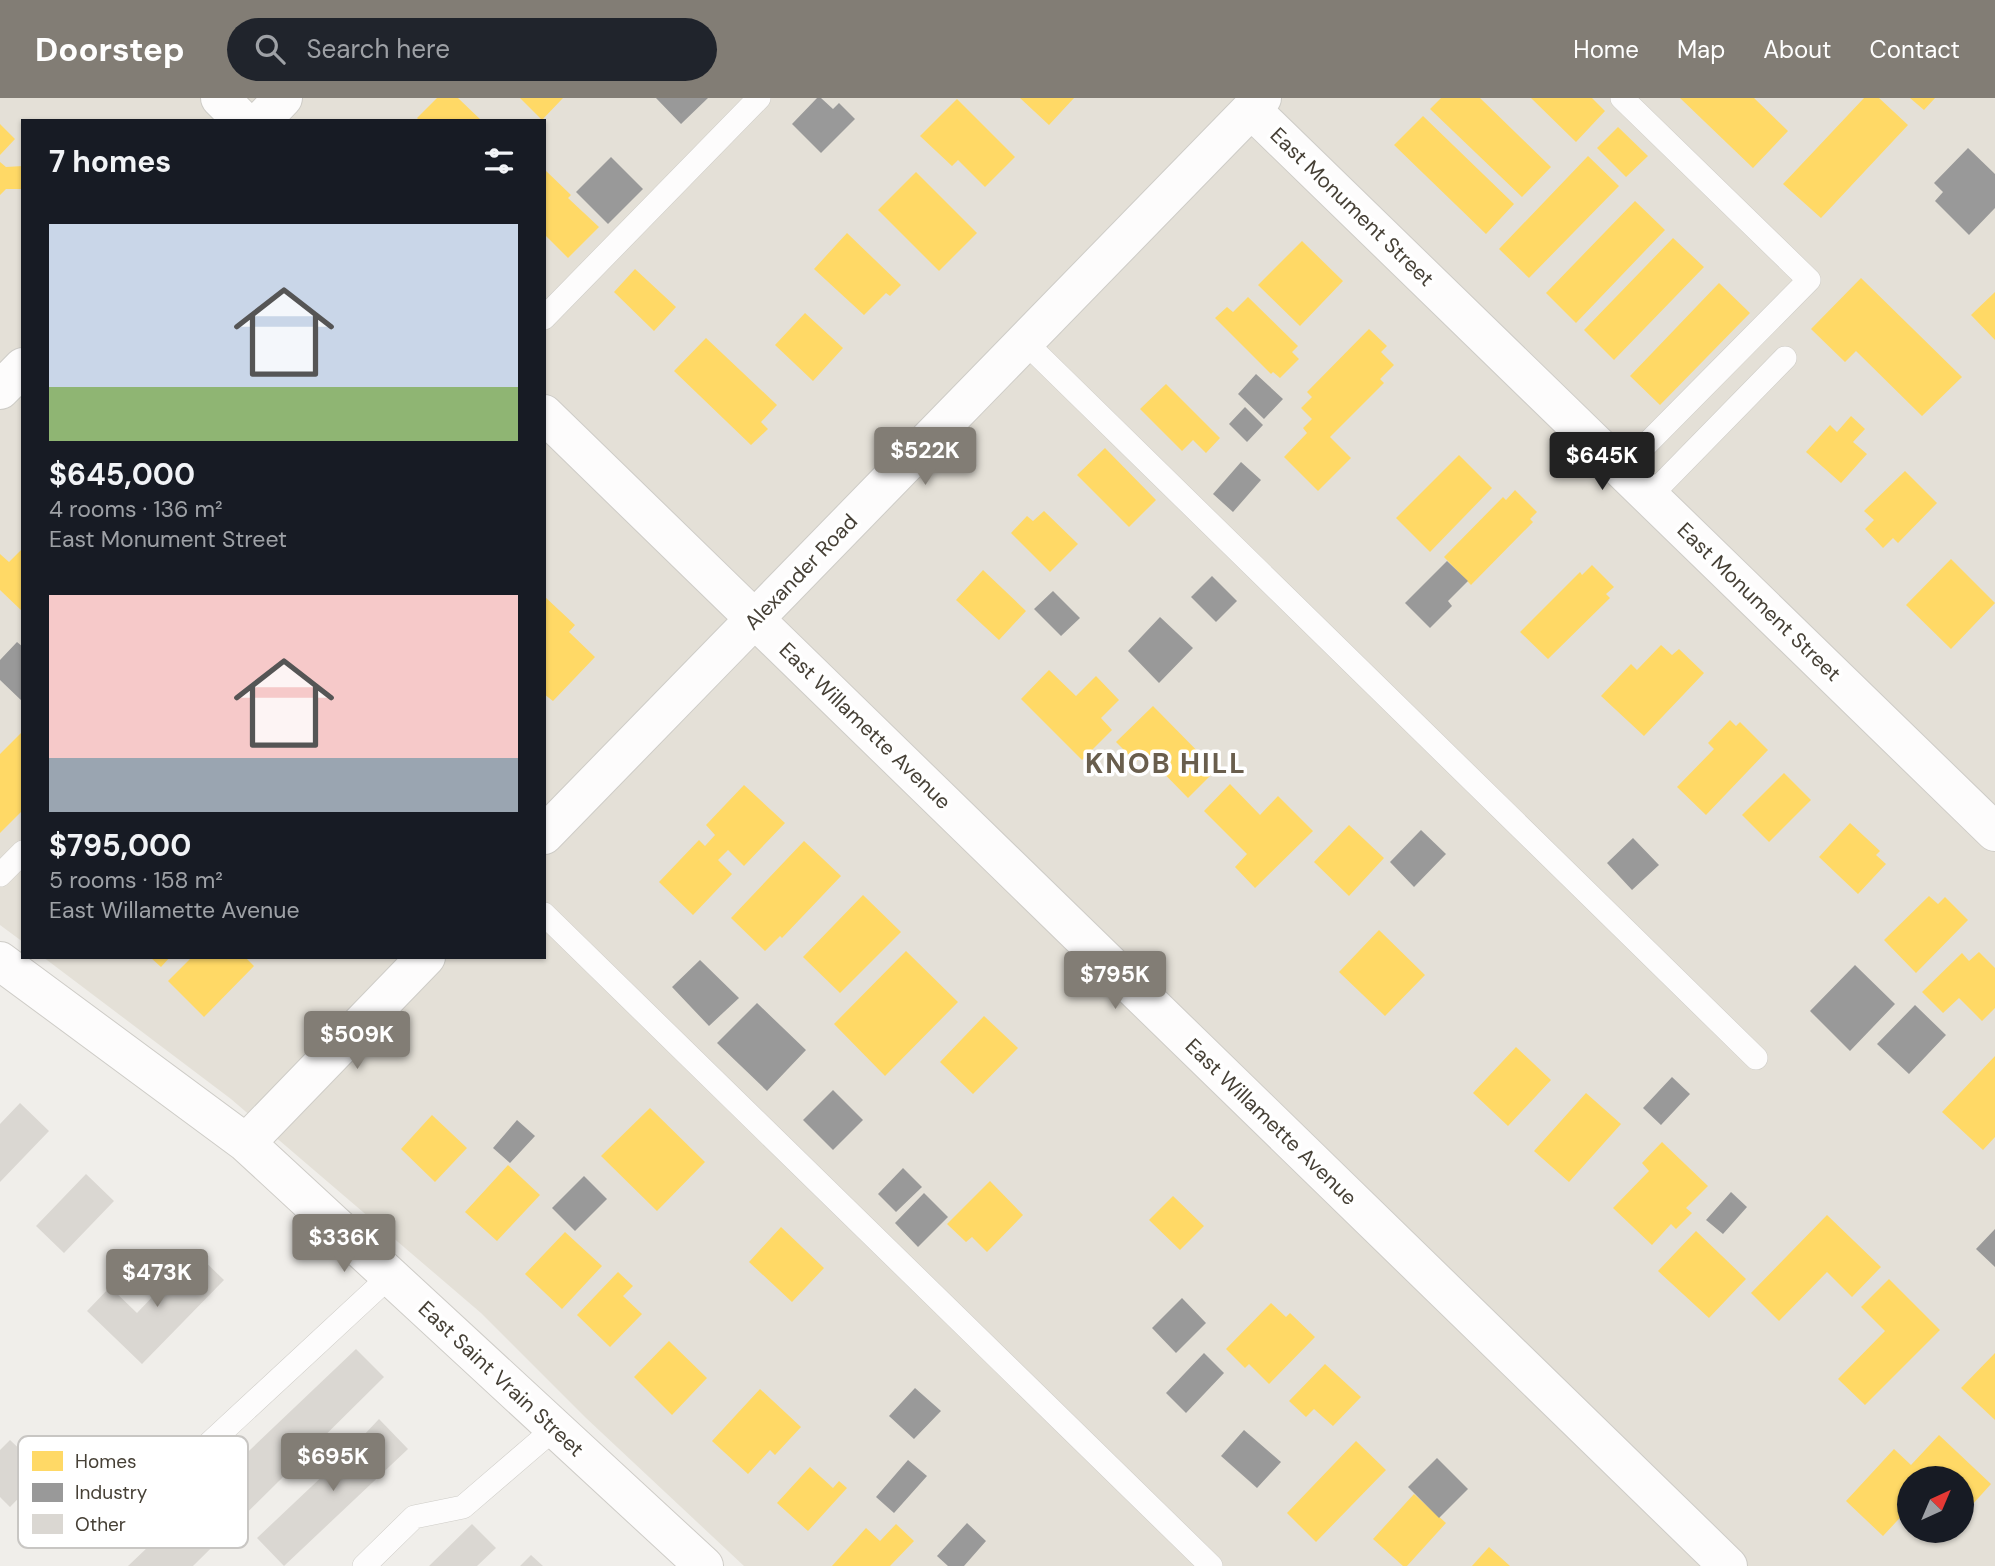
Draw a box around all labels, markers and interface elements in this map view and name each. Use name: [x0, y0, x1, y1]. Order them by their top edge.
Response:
search box: [227, 18, 717, 81]
text: Doorstep: [35, 28, 185, 71]
icon: search: [251, 30, 289, 68]
text: Search here: [307, 32, 450, 66]
text: Home: [1573, 34, 1639, 65]
text: Map: [1677, 34, 1725, 65]
text: About: [1763, 34, 1832, 65]
text: Contact: [1870, 34, 1960, 65]
street label: East Monument Street: [1264, 121, 1440, 293]
text: 7 homes: [49, 142, 171, 181]
icon: filters: [480, 142, 518, 180]
icon: home: [221, 269, 347, 395]
pin: $522K: [876, 428, 974, 487]
pin: $645K: [1553, 432, 1651, 492]
text: $522K: [890, 435, 960, 465]
text: $645K: [1566, 440, 1638, 470]
text: $645,000: [49, 455, 195, 494]
text: 4 rooms · 136 m²: [49, 494, 223, 524]
street label: Alexander Road: [738, 508, 864, 636]
street label: East Monument Street: [1671, 516, 1847, 688]
text: East Monument Street: [49, 524, 287, 554]
street label: East Willamette Avenue: [773, 637, 957, 816]
icon: home: [221, 640, 347, 766]
district label: KNOB HILL: [1085, 745, 1247, 782]
text: $795,000: [49, 826, 191, 865]
text: 5 rooms · 158 m²: [49, 865, 223, 895]
text: East Willamette Avenue: [49, 895, 299, 925]
pin: $795K: [1066, 951, 1164, 1011]
text: $795K: [1080, 959, 1150, 989]
pin: $509K: [308, 1012, 406, 1071]
text: $509K: [320, 1019, 394, 1049]
street label: East Willamette Avenue: [1179, 1033, 1363, 1212]
pin: $336K: [295, 1214, 393, 1274]
text: $336K: [308, 1222, 380, 1252]
pin: $473K: [108, 1250, 206, 1309]
text: $473K: [122, 1257, 192, 1287]
street label: East Saint Vrain Street: [412, 1295, 590, 1463]
pin: $695K: [284, 1434, 382, 1493]
legend: [18, 1436, 248, 1548]
text: $695K: [297, 1441, 369, 1471]
text: Homes: [75, 1449, 136, 1474]
north arrow: [1897, 1466, 1974, 1544]
map controls: [1897, 1466, 1974, 1543]
text: Industry: [75, 1480, 148, 1505]
text: Other: [75, 1512, 126, 1537]

